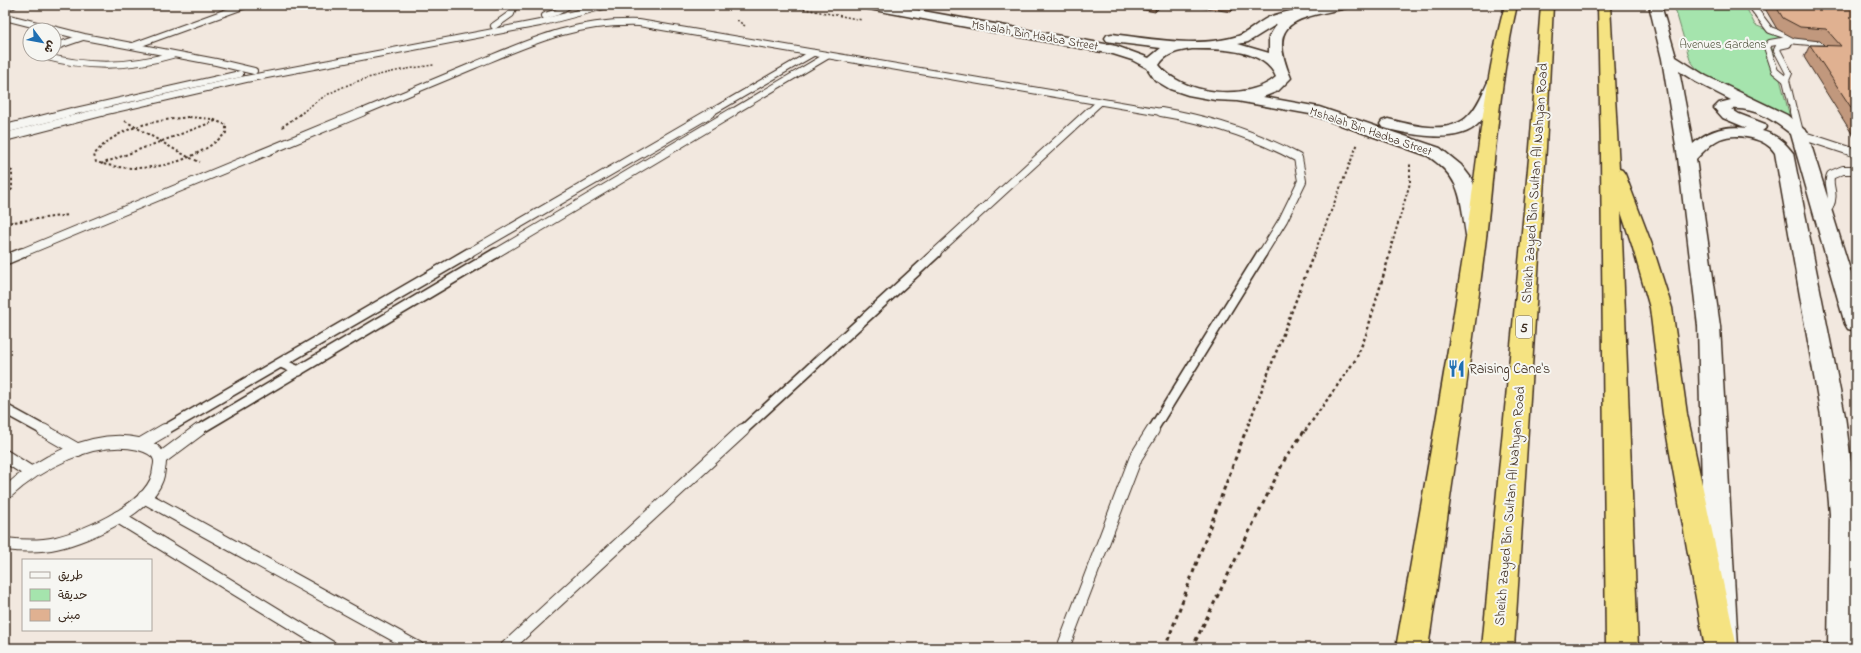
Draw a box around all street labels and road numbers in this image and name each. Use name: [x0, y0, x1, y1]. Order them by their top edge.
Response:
street label: Mshalah Bin Hadba Street: [970, 16, 1100, 56]
street label: Sheikh Zayed Bin Sultan Al Nahyan Road: [1517, 62, 1555, 304]
street label: Mshalah Bin Hadba Street: [1307, 103, 1434, 161]
road number: 5: [1516, 316, 1532, 338]
street label: Sheikh Zayed Bin Sultan Al Nahyan Road: [1490, 385, 1532, 627]

